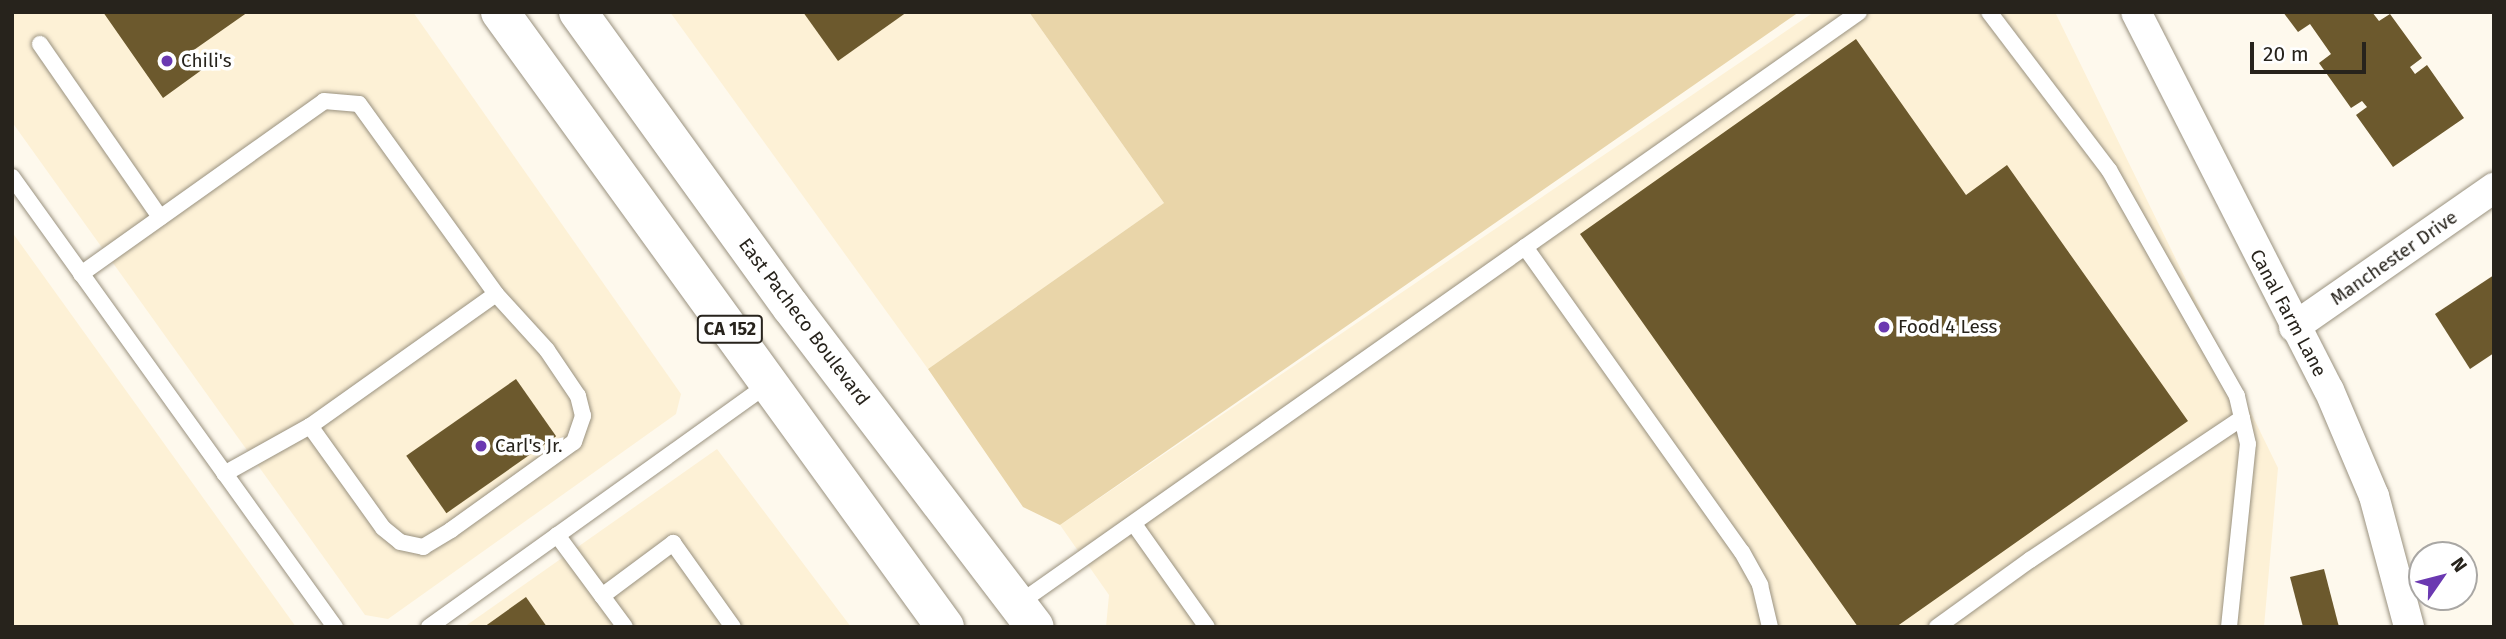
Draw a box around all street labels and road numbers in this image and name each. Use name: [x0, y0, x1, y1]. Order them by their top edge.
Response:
street label: Manchester Drive: [2326, 206, 2462, 310]
street label: East Pacheco Boulevard: [734, 234, 874, 410]
street label: Canal Farm Lane: [2245, 245, 2331, 381]
road number: CA 152: [697, 314, 763, 344]

